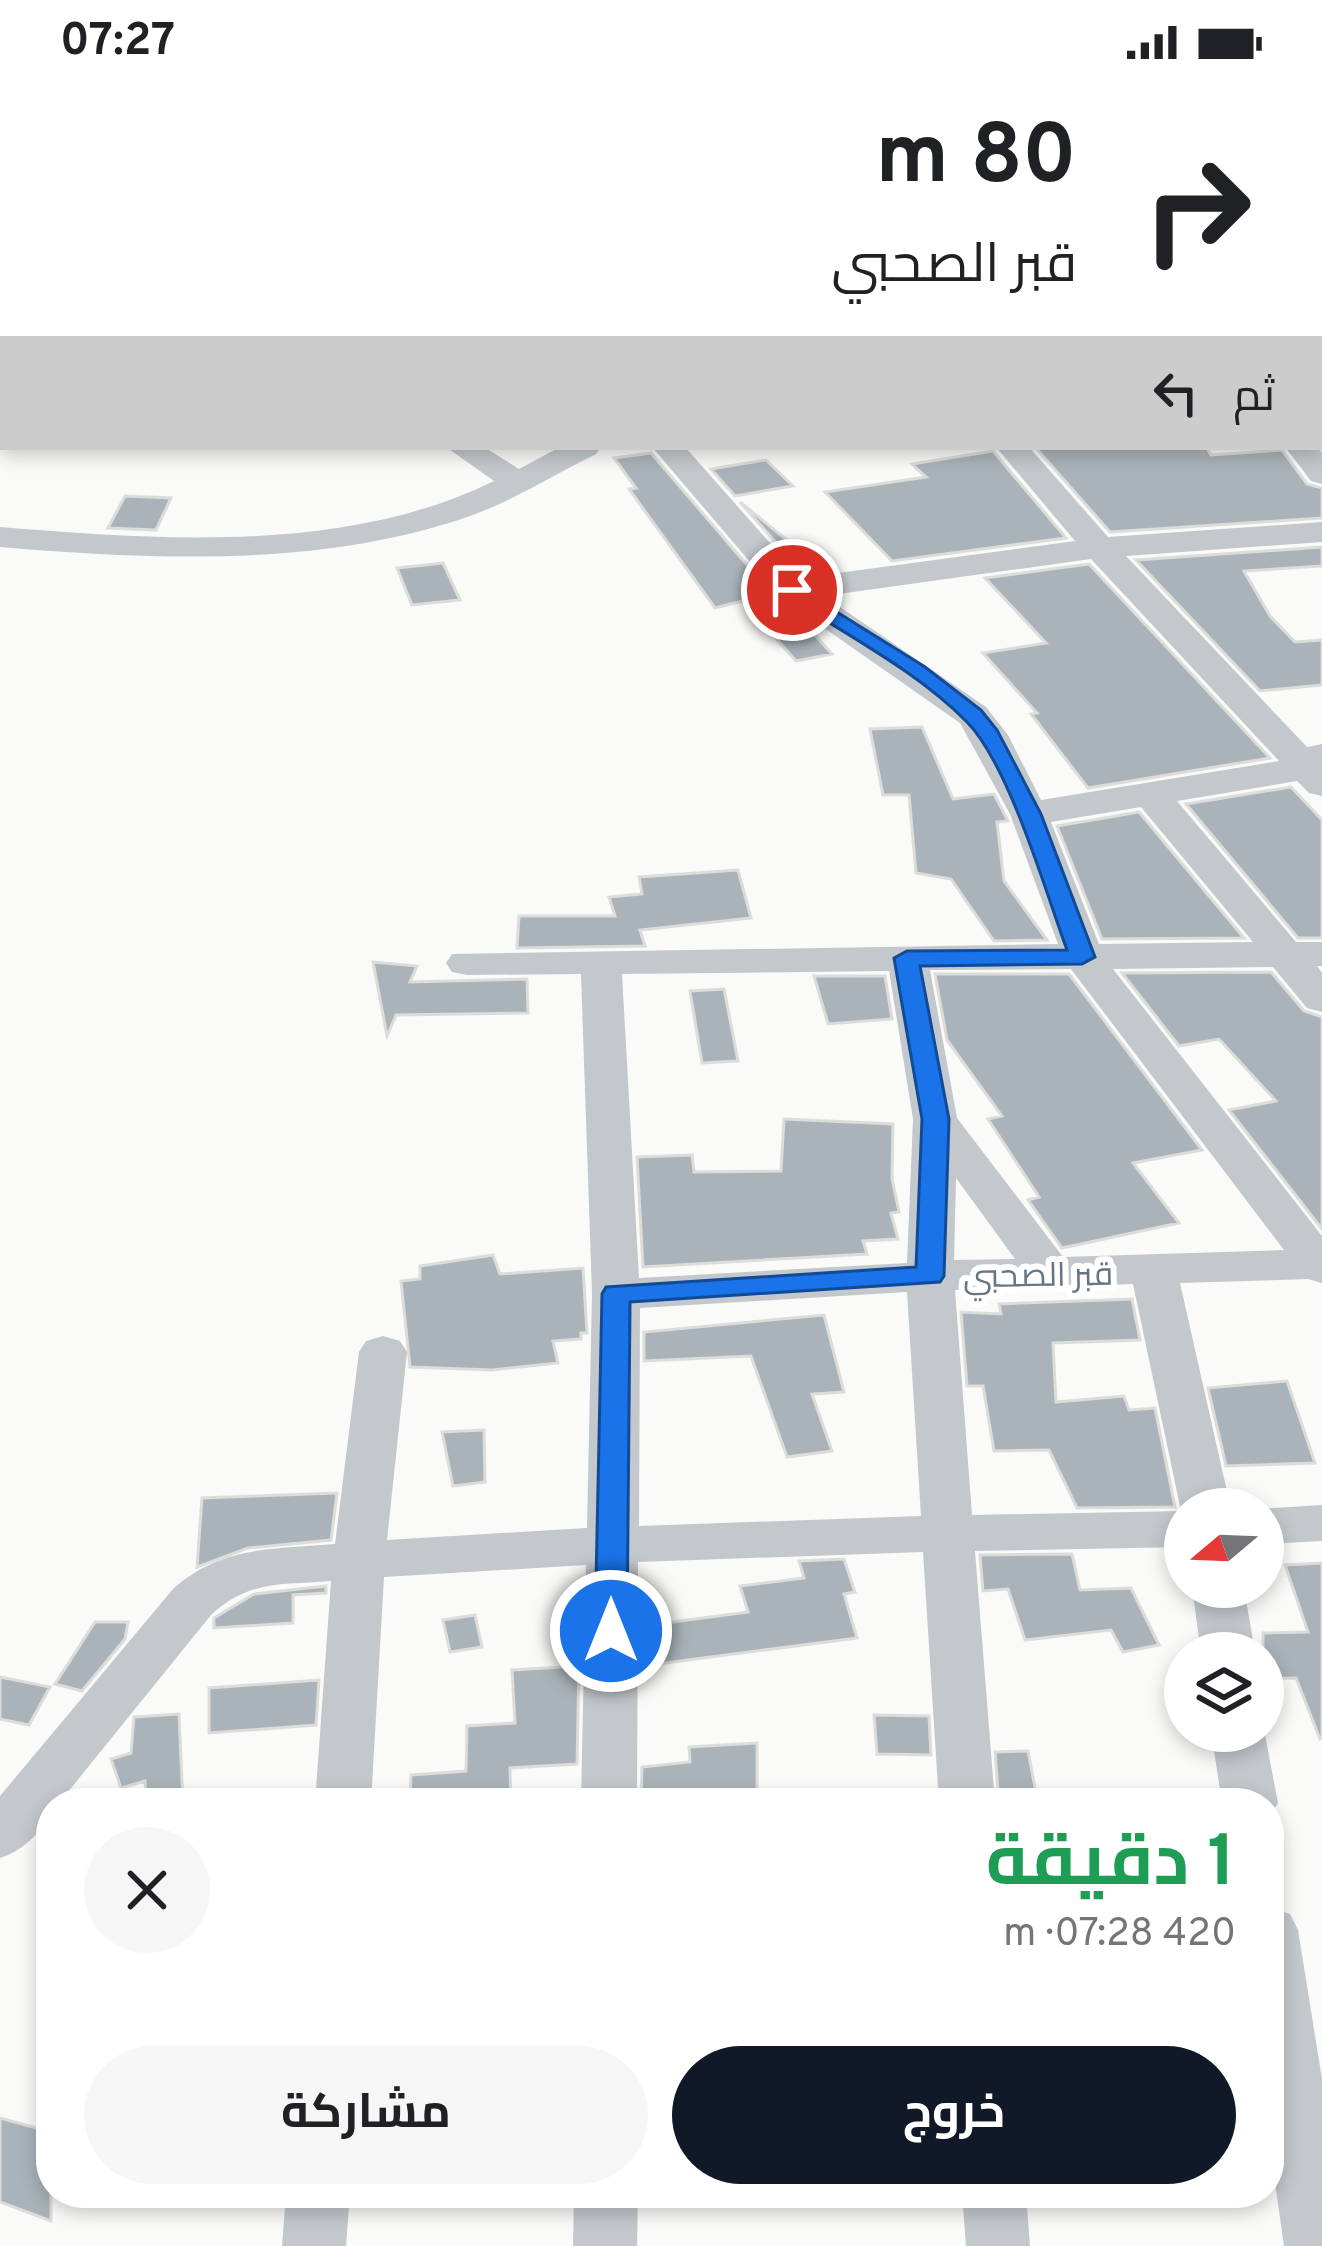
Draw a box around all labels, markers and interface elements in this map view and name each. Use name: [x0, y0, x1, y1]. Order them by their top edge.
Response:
text: 07:27: [60, 14, 175, 71]
text: 80 m: [876, 107, 1077, 213]
icon: right: [1119, 132, 1275, 288]
text: قبر الصحبي: [831, 233, 1077, 302]
icon: left: [1143, 360, 1209, 426]
text: ثم: [1233, 370, 1275, 427]
pin: [741, 539, 843, 641]
icon: arrive: [759, 557, 825, 623]
street label: قبر الصحبي: [963, 1256, 1113, 1301]
north arrow: [1164, 1488, 1284, 1608]
map controls: [1164, 1488, 1284, 1752]
position arrow: [548, 1568, 674, 1694]
button: layers: [1164, 1632, 1284, 1752]
text: 1 دقيقة: [986, 1820, 1236, 1912]
button: close: [84, 1827, 210, 1953]
text: 420 m · 07:28: [1003, 1911, 1236, 1960]
button: مشاركة: [84, 2046, 648, 2184]
button: خروج: [672, 2046, 1236, 2184]

